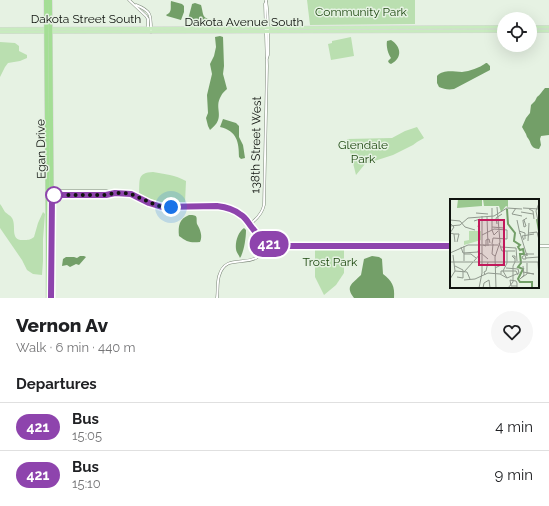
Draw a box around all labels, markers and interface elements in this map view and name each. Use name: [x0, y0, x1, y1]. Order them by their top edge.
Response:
park label: Community Park: [315, 5, 408, 19]
street label: Dakota Street South: [31, 12, 141, 26]
map controls: [497, 12, 537, 52]
button: locate: [497, 12, 537, 52]
street label: Dakota Avenue South: [184, 15, 304, 29]
street label: 138th Street West: [248, 96, 264, 194]
street label: Egan Drive: [33, 119, 49, 179]
park label: Glendale Park: [338, 138, 388, 166]
unlabelled marker: [45, 186, 63, 204]
your location: [161, 197, 181, 217]
inset map: [450, 199, 539, 288]
line badge: 421: [246, 231, 292, 257]
text: 421: [258, 236, 280, 252]
park label: Trost Park: [303, 255, 358, 269]
button: heart: [491, 311, 533, 353]
text: Vernon Av: [16, 314, 108, 336]
text: Walk · 6 min · 440 m: [16, 340, 136, 355]
text: Departures: [16, 375, 97, 393]
text: Bus: [72, 410, 99, 428]
text: 4 min: [495, 418, 533, 436]
text: 421: [27, 419, 49, 435]
text: 15:05: [72, 428, 102, 443]
text: Bus: [72, 458, 99, 476]
text: 9 min: [495, 466, 533, 484]
text: 421: [27, 467, 49, 483]
text: 15:10: [72, 476, 101, 491]

